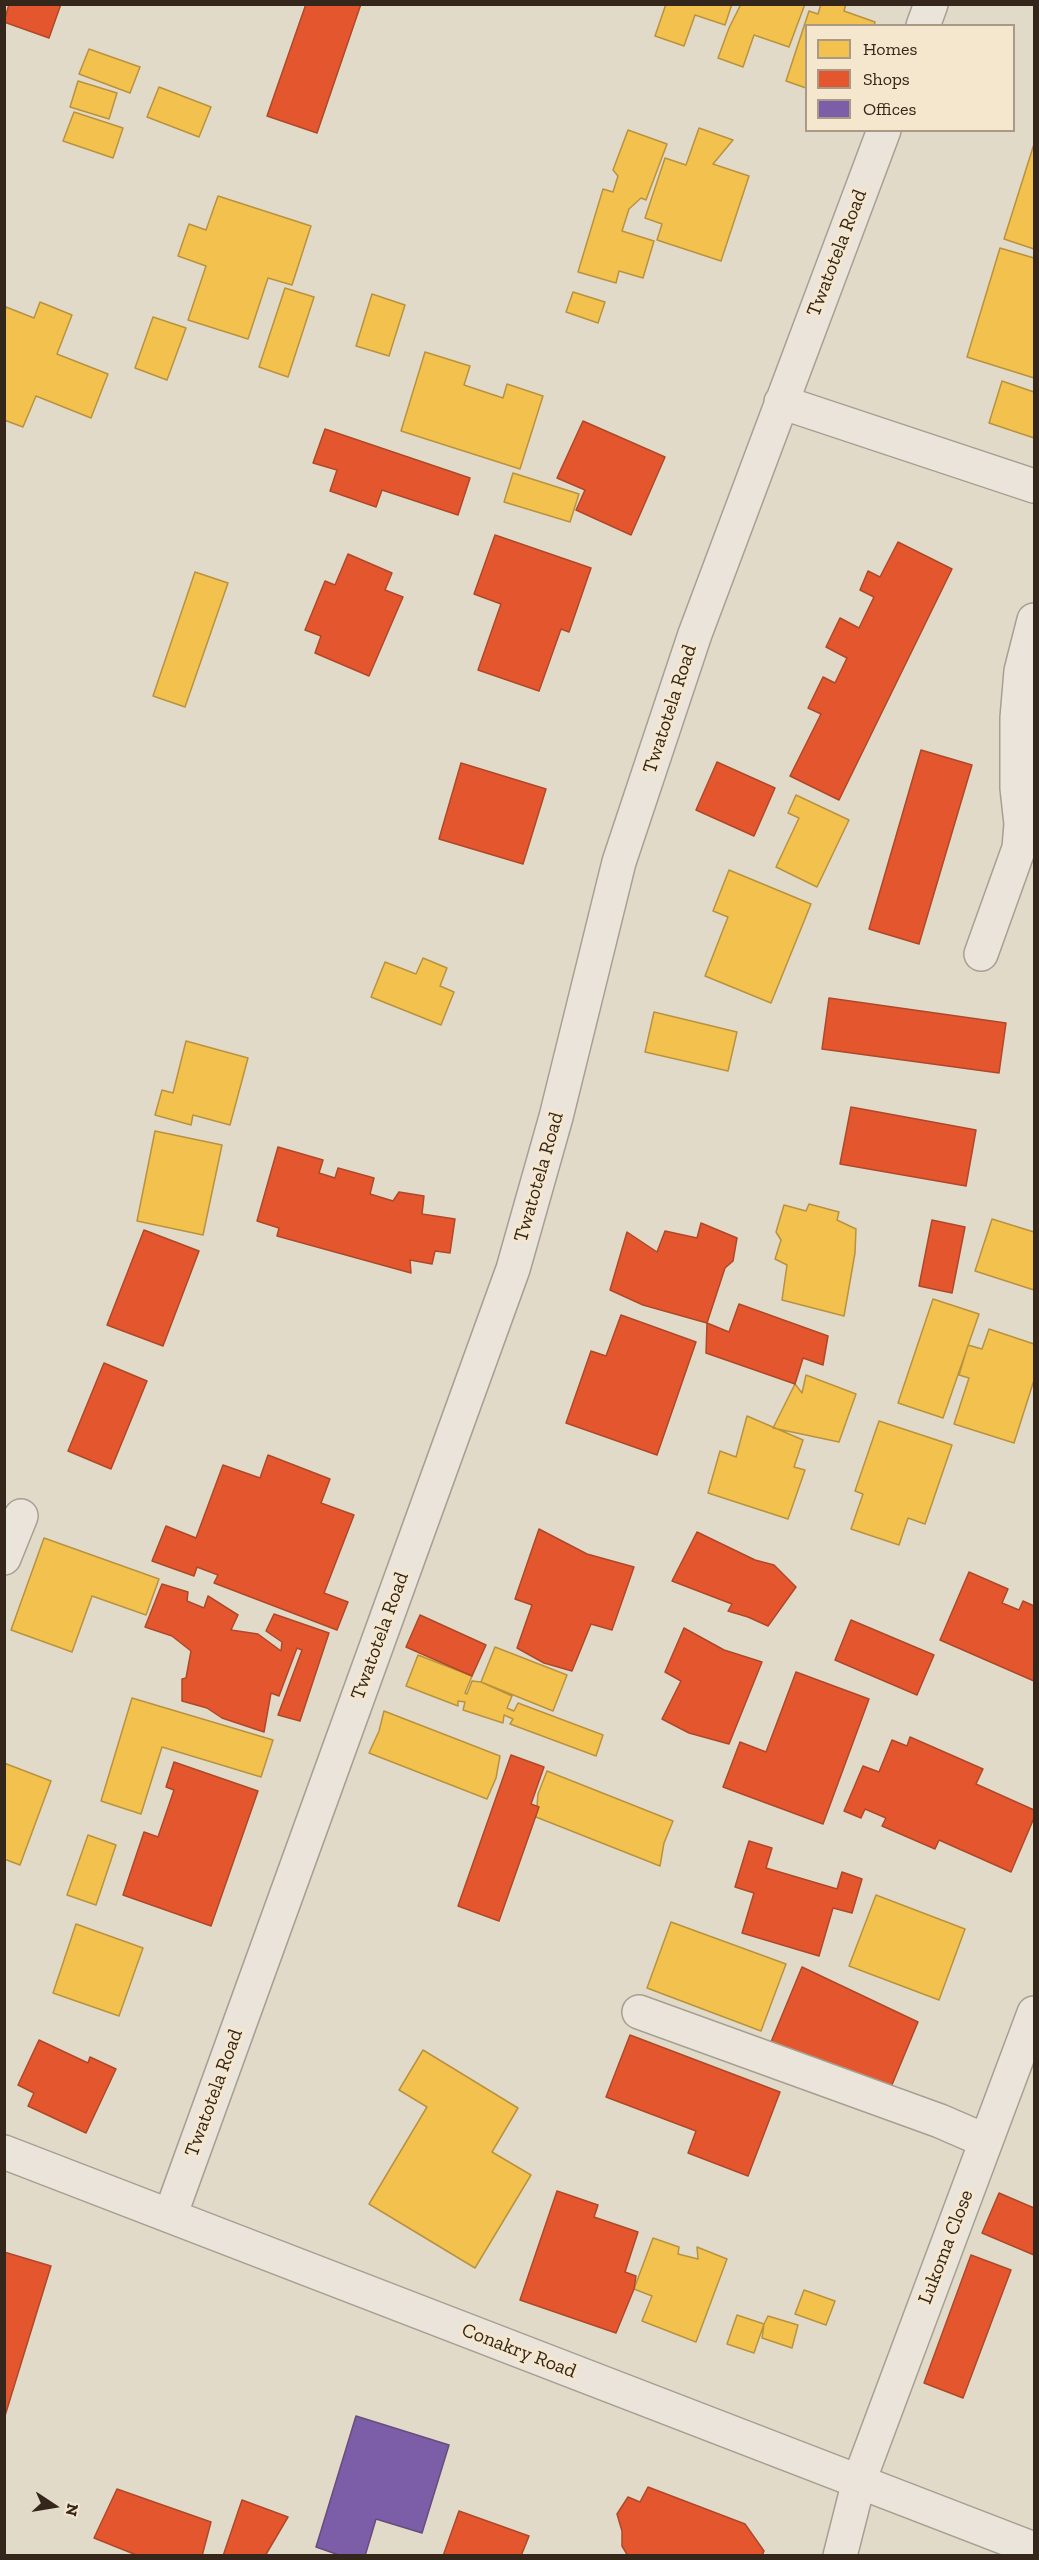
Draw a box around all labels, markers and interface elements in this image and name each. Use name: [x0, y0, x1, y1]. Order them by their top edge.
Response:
legend: [805, 24, 1015, 132]
text: Homes: [863, 38, 917, 60]
text: Shops: [863, 68, 910, 90]
text: Offices: [863, 98, 916, 120]
street label: Twatotela Road: [802, 186, 872, 320]
street label: Twatotela Road: [638, 642, 702, 776]
street label: Twatotela Road: [509, 1109, 569, 1245]
street label: Twatotela Road: [346, 1569, 414, 1703]
street label: Twatotela Road: [180, 2026, 248, 2160]
street label: Lukoma Close: [913, 2186, 979, 2308]
street label: Conakry Road: [458, 2318, 580, 2384]
north arrow: [24, 2476, 84, 2536]
text: N: [62, 2502, 83, 2518]

